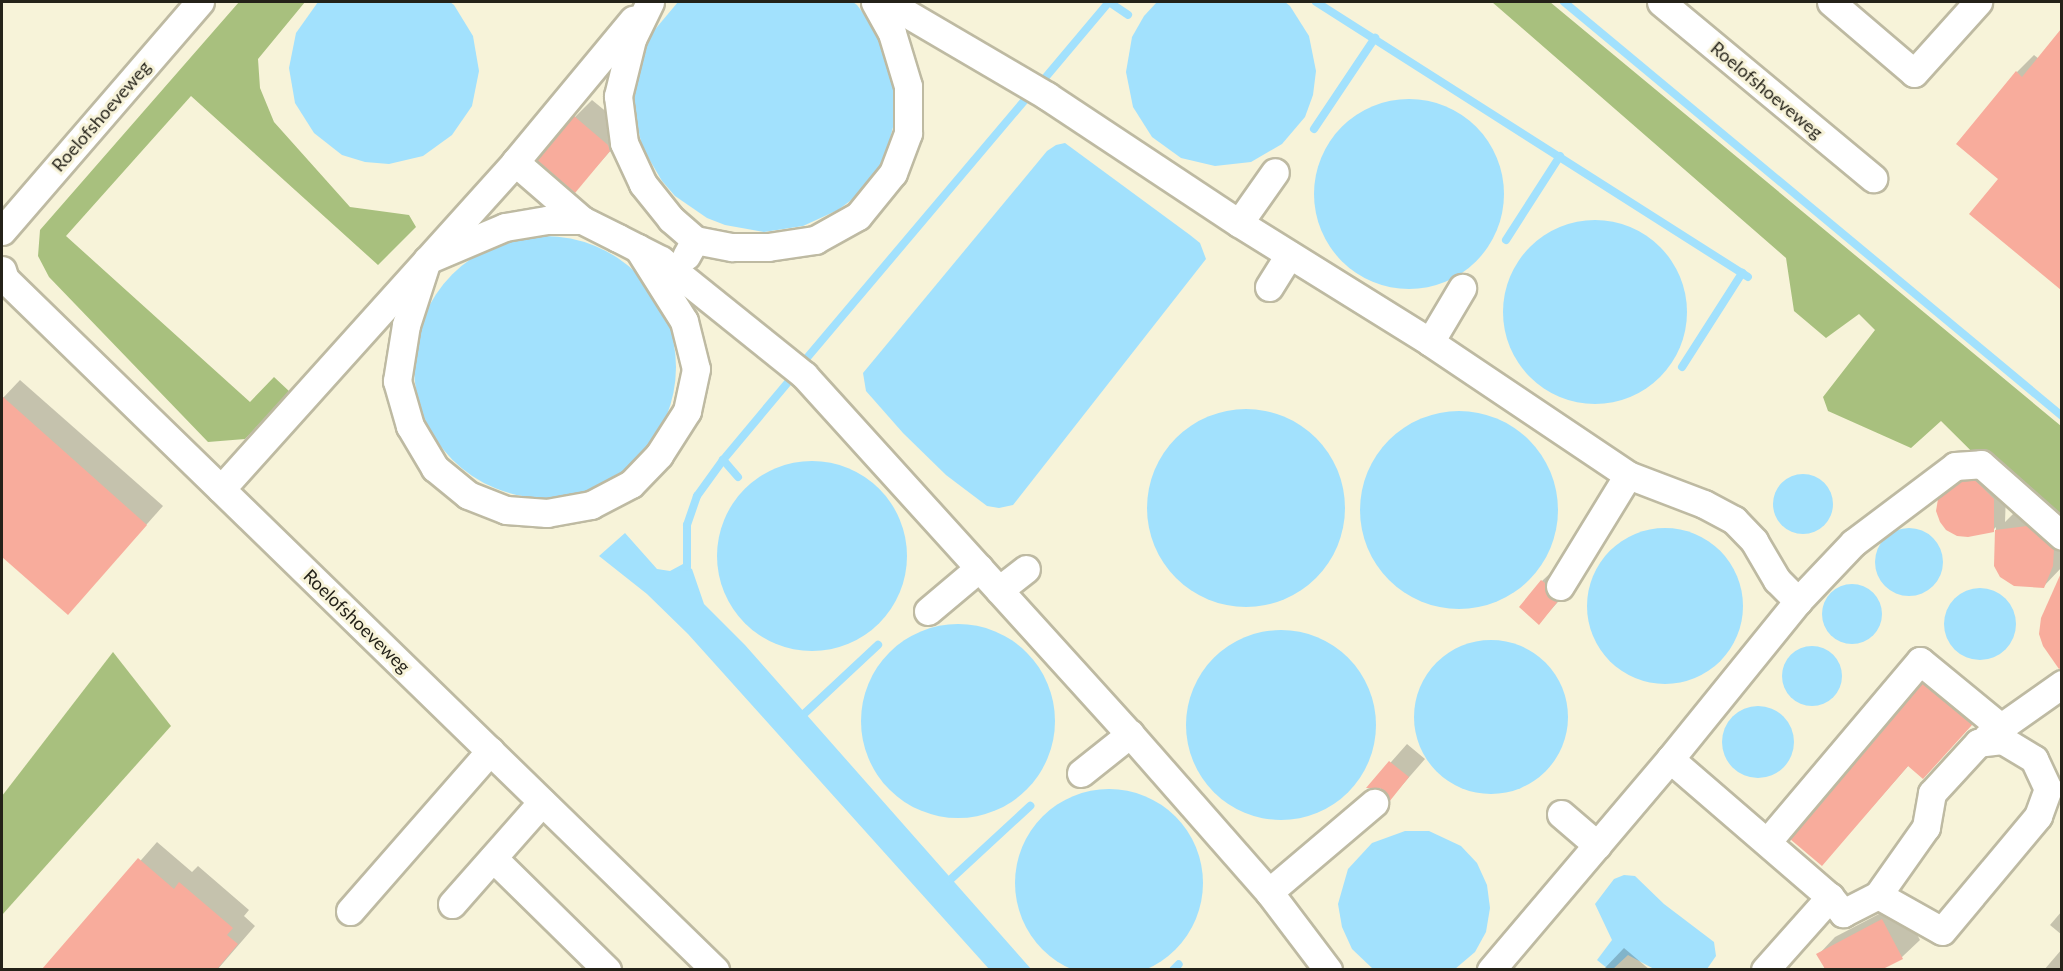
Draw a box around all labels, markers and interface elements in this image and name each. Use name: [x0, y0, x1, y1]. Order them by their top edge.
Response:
street label: Roelofshoeveweg: [1707, 37, 1827, 143]
street label: Roelofshoeveweg: [47, 56, 155, 176]
street label: Roelofshoeveweg: [299, 565, 415, 677]

